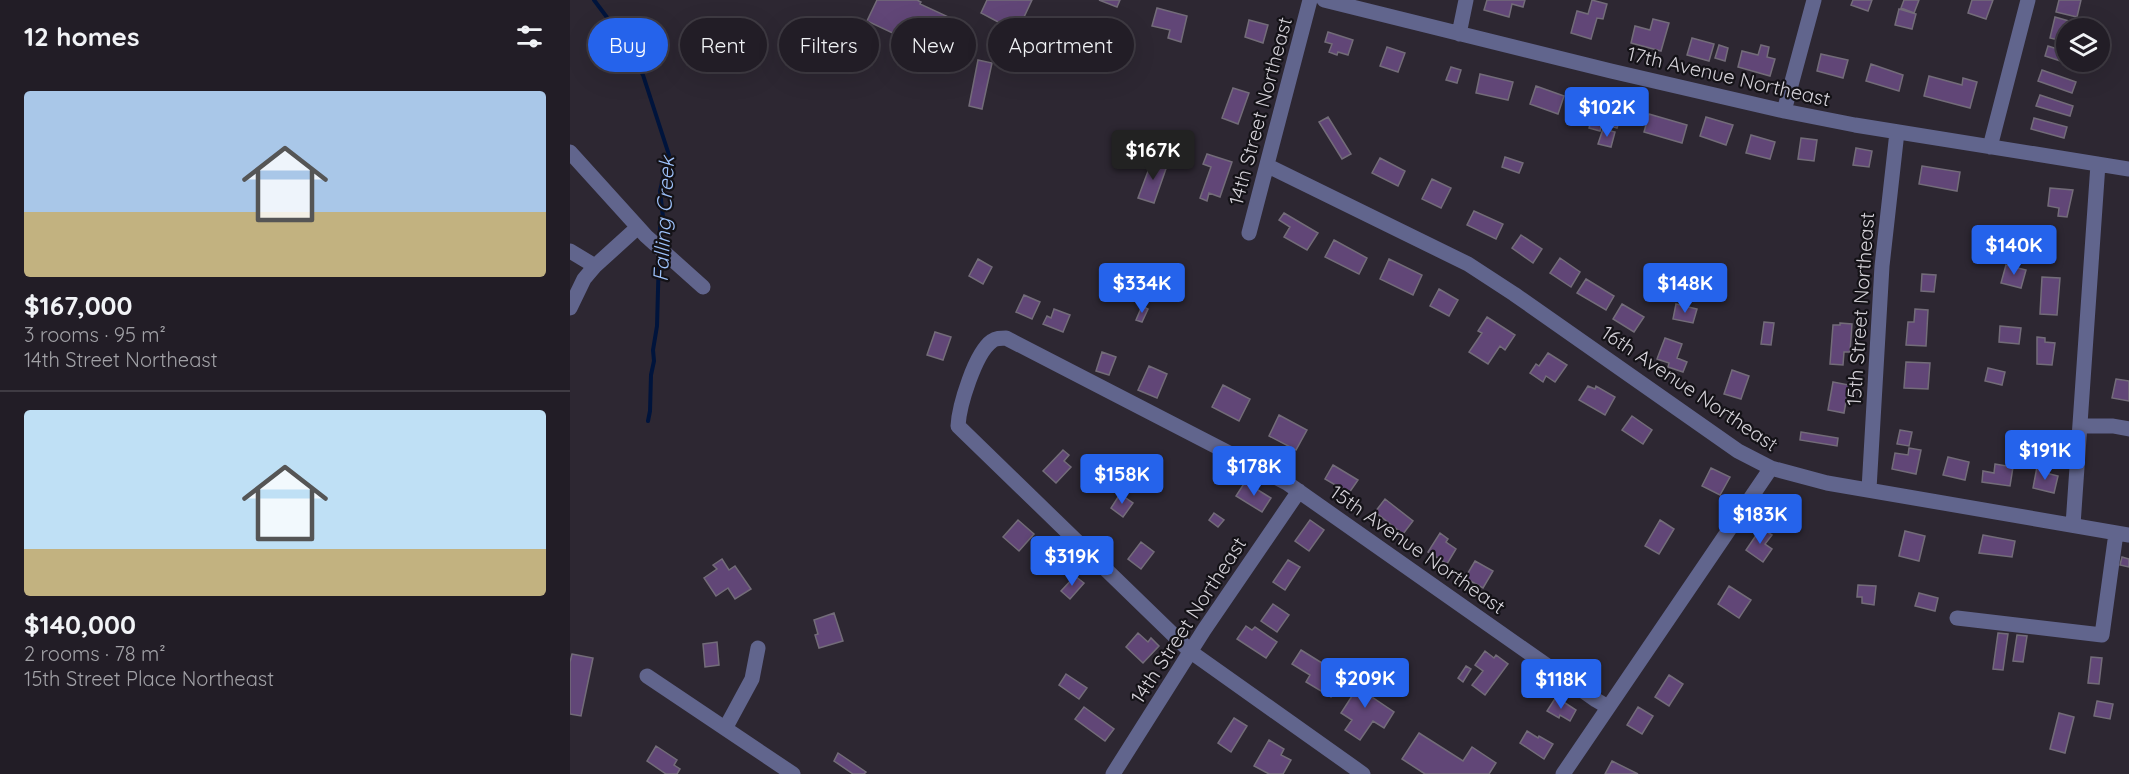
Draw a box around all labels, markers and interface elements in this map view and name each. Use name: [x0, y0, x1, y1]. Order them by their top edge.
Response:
street label: 14th Street Northeast: [1223, 14, 1297, 208]
chip: Buy: [588, 18, 668, 72]
chip: Rent: [680, 18, 767, 72]
chip: Filters: [779, 18, 879, 72]
chip: New: [891, 18, 976, 72]
chip: Apartment: [988, 18, 1134, 72]
map controls: [2056, 18, 2110, 72]
button: layers: [2056, 18, 2110, 72]
text: 12 homes: [24, 20, 140, 53]
icon: filters: [513, 20, 546, 53]
street label: 17th Avenue Northeast: [1625, 41, 1833, 112]
pin: $102K: [1565, 87, 1649, 138]
text: $102K: [1579, 94, 1635, 119]
icon: home: [231, 130, 339, 238]
pin: $167K: [1111, 130, 1195, 181]
text: $167K: [1126, 137, 1180, 162]
water label: Falling Creek: [647, 154, 679, 282]
street label: 15th Street Northeast: [1841, 211, 1879, 407]
pin: $140K: [1972, 225, 2056, 276]
text: $140K: [1986, 232, 2042, 257]
pin: $334K: [1100, 263, 1184, 314]
pin: $148K: [1643, 263, 1727, 314]
text: $334K: [1113, 270, 1171, 295]
text: $148K: [1657, 270, 1713, 295]
text: $167,000: [24, 289, 133, 322]
street label: 16th Avenue Northeast: [1597, 320, 1783, 457]
text: 3 rooms · 95 m²: [24, 322, 166, 347]
text: 14th Street Northeast: [24, 347, 218, 372]
pin: $191K: [2003, 430, 2087, 481]
text: $191K: [2019, 437, 2071, 462]
pin: $178K: [1212, 446, 1296, 497]
icon: home: [231, 449, 339, 557]
text: $178K: [1227, 453, 1281, 478]
pin: $158K: [1080, 454, 1164, 505]
text: $158K: [1094, 461, 1150, 486]
street label: 15th Avenue Northeast: [1326, 479, 1510, 619]
pin: $183K: [1718, 494, 1802, 545]
text: $183K: [1733, 501, 1787, 526]
street label: 14th Street Northeast: [1125, 532, 1251, 708]
pin: $319K: [1030, 536, 1114, 587]
text: $319K: [1045, 543, 1099, 568]
text: $140,000: [24, 608, 136, 641]
text: 2 rooms · 78 m²: [24, 641, 166, 666]
pin: $209K: [1323, 658, 1407, 709]
pin: $118K: [1519, 659, 1603, 710]
text: $209K: [1335, 665, 1395, 690]
text: 15th Street Place Northeast: [24, 666, 274, 691]
text: $118K: [1535, 666, 1587, 691]

